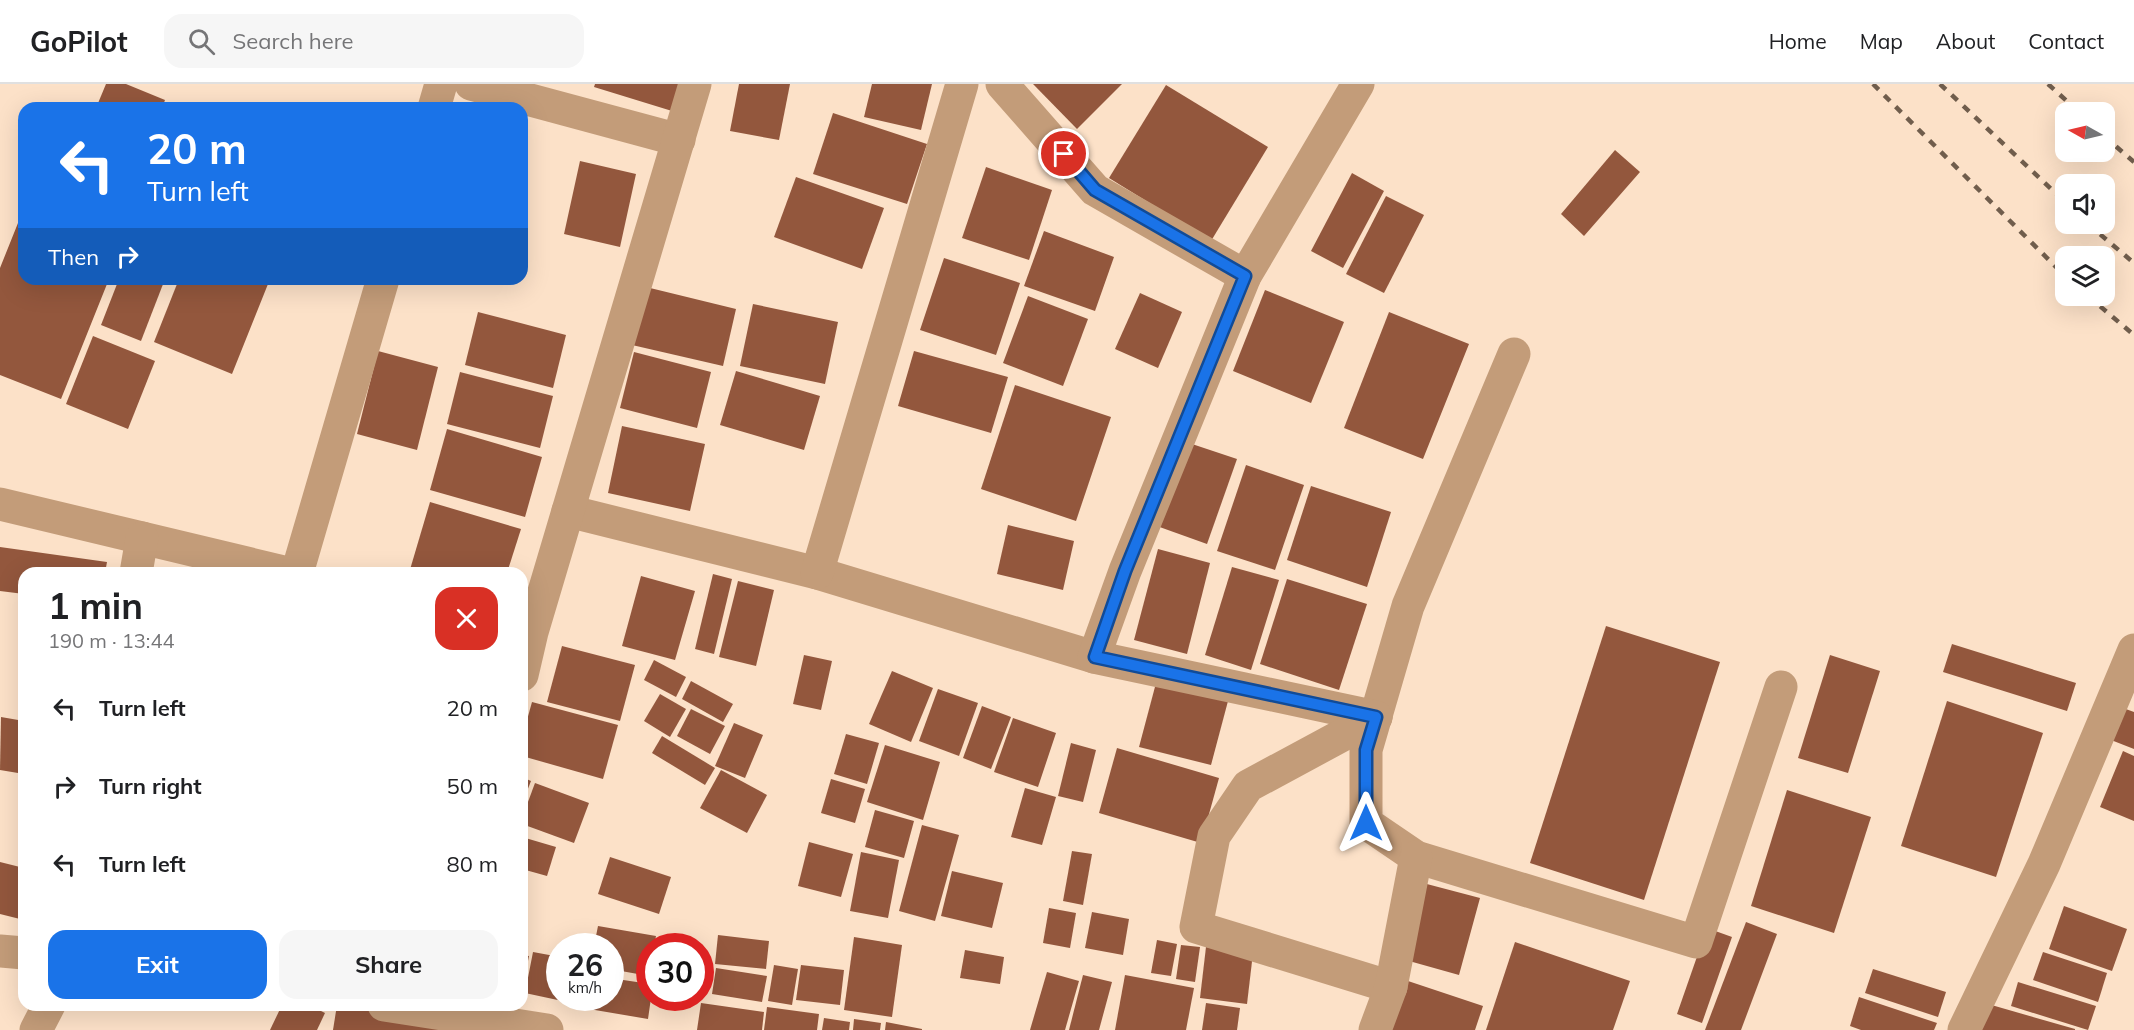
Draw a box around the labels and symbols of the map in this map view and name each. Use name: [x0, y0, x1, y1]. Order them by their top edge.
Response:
north arrow: [2055, 102, 2115, 162]
pin: [1038, 128, 1089, 179]
position arrow: [1334, 791, 1398, 855]
speed limit sign: 30: [636, 933, 714, 1011]

